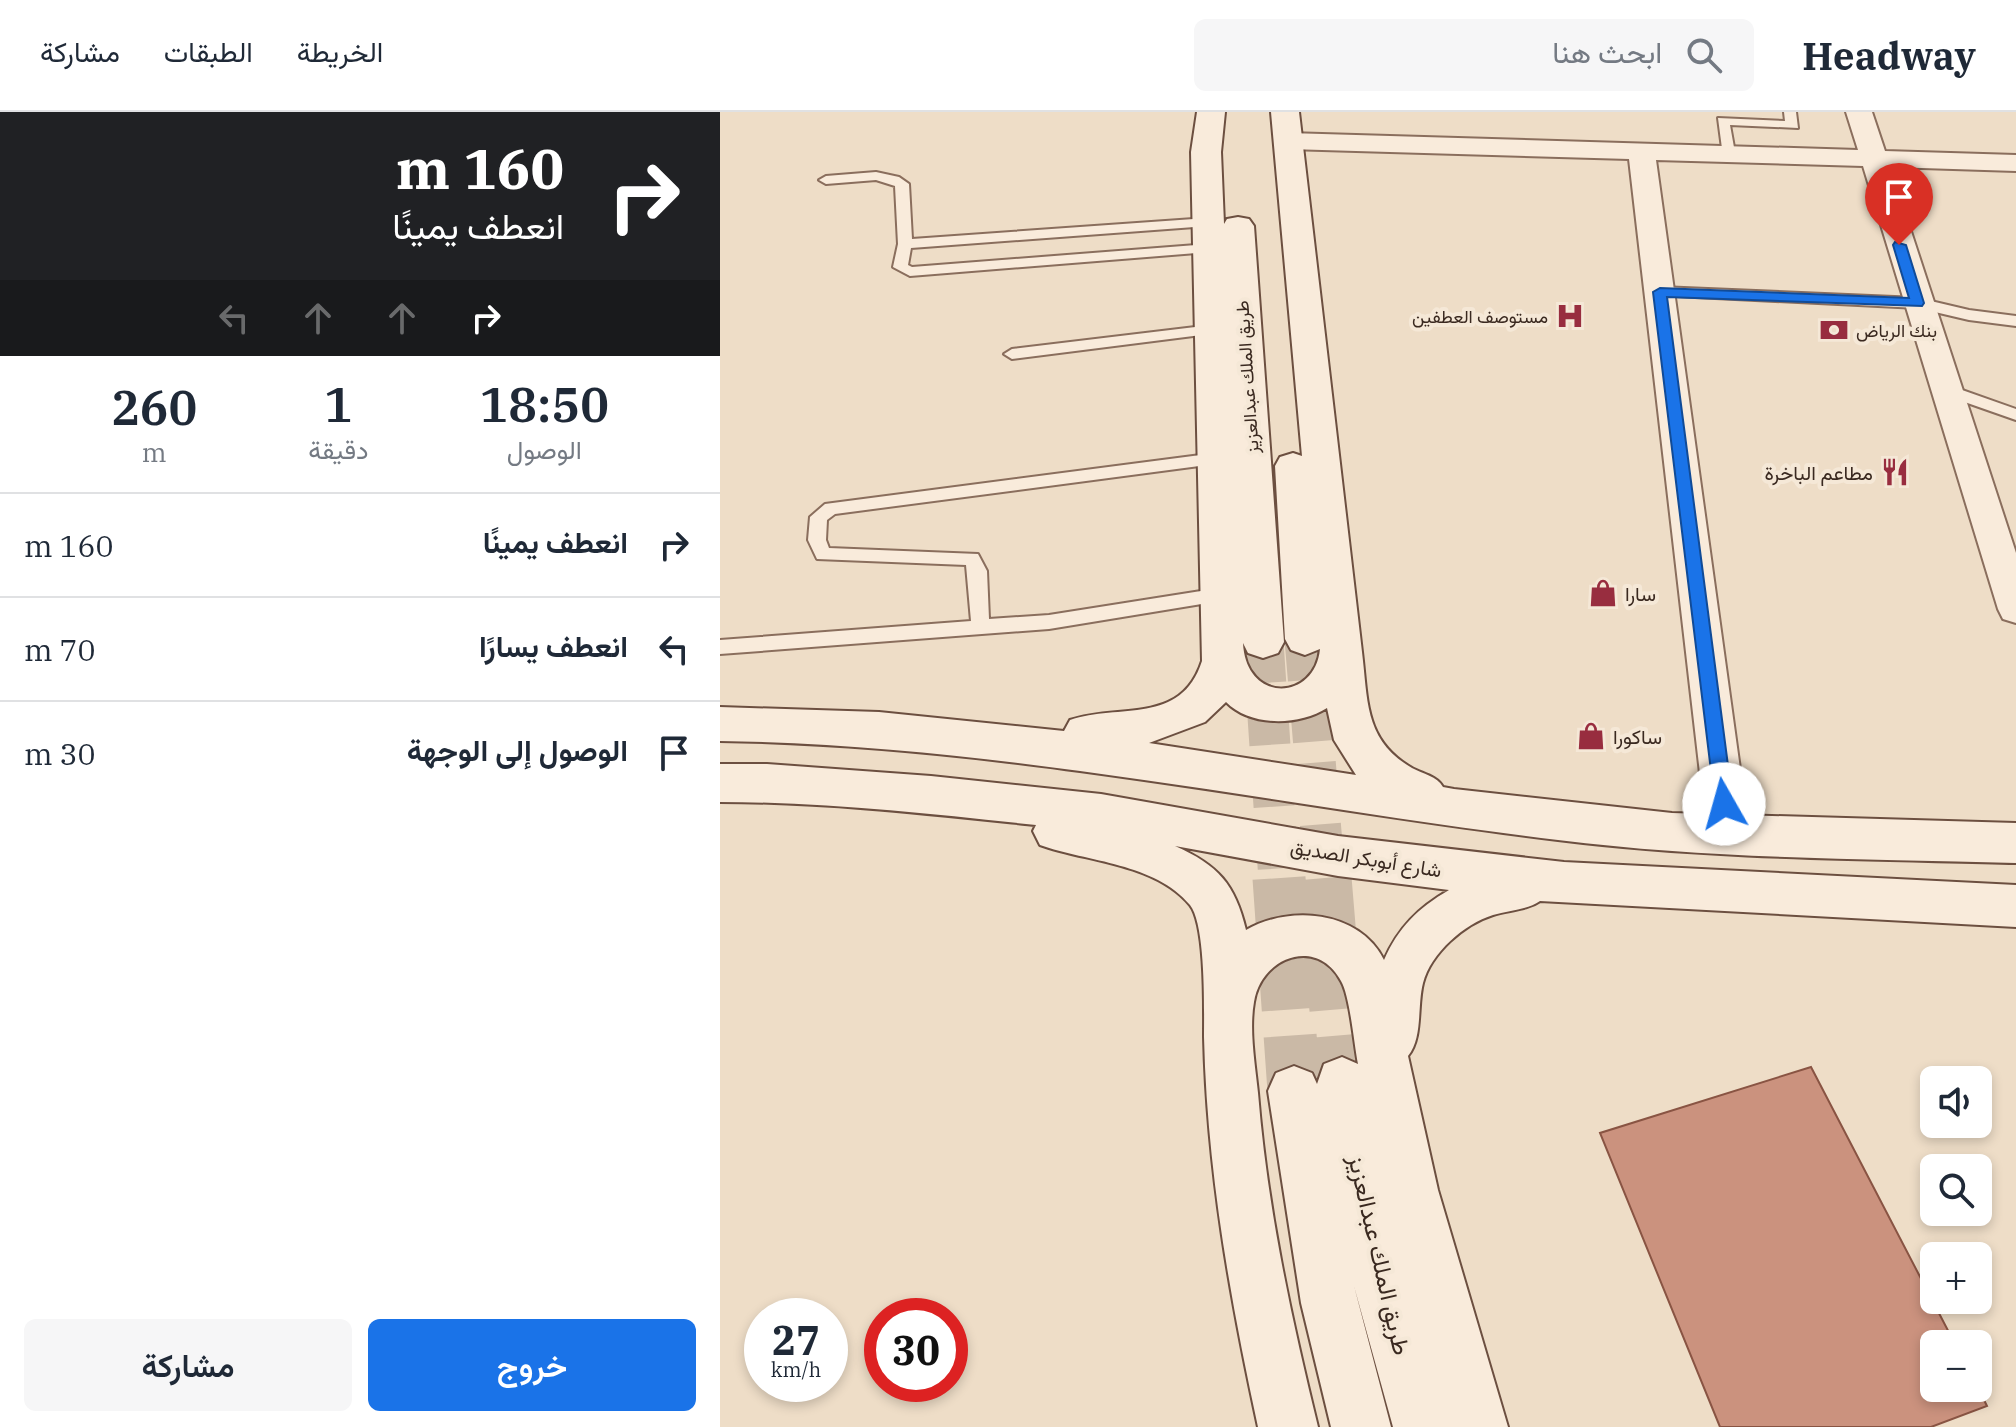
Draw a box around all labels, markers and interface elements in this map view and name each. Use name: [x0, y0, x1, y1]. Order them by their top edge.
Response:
search box: [1194, 19, 1754, 91]
text: Headway: [1802, 31, 1976, 80]
text: ابحث هنا: [1552, 32, 1662, 71]
text: مشاركة: [40, 33, 120, 70]
text: الطبقات: [164, 33, 253, 70]
text: الخريطة: [297, 33, 383, 70]
icon: search: [1682, 33, 1726, 77]
text: 160 m: [396, 132, 564, 204]
icon: right: [592, 144, 696, 248]
pin: [1865, 163, 1933, 245]
icon: arrive: [1877, 175, 1921, 219]
text: انعطف يمينًا: [392, 202, 564, 249]
icon: left: [212, 296, 256, 340]
icon: ahead: [296, 296, 340, 340]
icon: ahead: [380, 296, 424, 340]
icon: right: [464, 296, 508, 340]
street label: طريق الملك عبدالعزيز: [1230, 300, 1264, 455]
hospital icon: مستوصف العطفين: [1555, 301, 1585, 331]
place label: مستوصف العطفين: [1412, 305, 1548, 328]
bank icon: بنك الرياض: [1819, 315, 1849, 345]
place label: بنك الرياض: [1856, 319, 1937, 342]
text: 1: [324, 373, 353, 435]
text: 18:50: [480, 373, 609, 435]
text: 260: [111, 376, 197, 438]
text: دقيقة: [308, 432, 369, 466]
text: الوصول: [507, 432, 582, 466]
text: m: [142, 435, 167, 469]
restaurant icon: مطاعم الباخرة: [1880, 457, 1910, 487]
place label: مطاعم الباخرة: [1764, 459, 1873, 486]
text: انعطف يمينًا: [483, 522, 628, 561]
icon: right: [652, 523, 696, 567]
text: 160 m: [24, 526, 114, 565]
shop icon: سارا: [1588, 578, 1618, 608]
place label: سارا: [1625, 580, 1656, 607]
text: انعطف يسارًا: [479, 626, 628, 665]
icon: left: [652, 627, 696, 671]
text: 70 m: [24, 630, 96, 669]
shop icon: ساكورا: [1576, 721, 1606, 751]
place label: ساكورا: [1613, 723, 1662, 750]
text: الوصول إلى الوجهة: [407, 730, 628, 769]
icon: arrive: [652, 731, 696, 775]
text: 30 m: [24, 734, 96, 773]
position arrow: [1682, 762, 1766, 846]
street label: شارع أبوبكر الصديق: [1288, 833, 1444, 884]
map controls: [1920, 1066, 1992, 1402]
button: sound: [1920, 1066, 1992, 1138]
street label: طريق الملك عبدالعزيز: [1341, 1151, 1419, 1358]
button: search: [1920, 1154, 1992, 1226]
button: +: [1920, 1242, 1992, 1314]
speed limit sign: 30: [864, 1298, 968, 1402]
text: 27: [772, 1314, 820, 1366]
button: مشاركة: [24, 1319, 352, 1411]
button: خروج: [368, 1319, 696, 1411]
button: −: [1920, 1330, 1992, 1402]
text: km/h: [771, 1356, 821, 1383]

